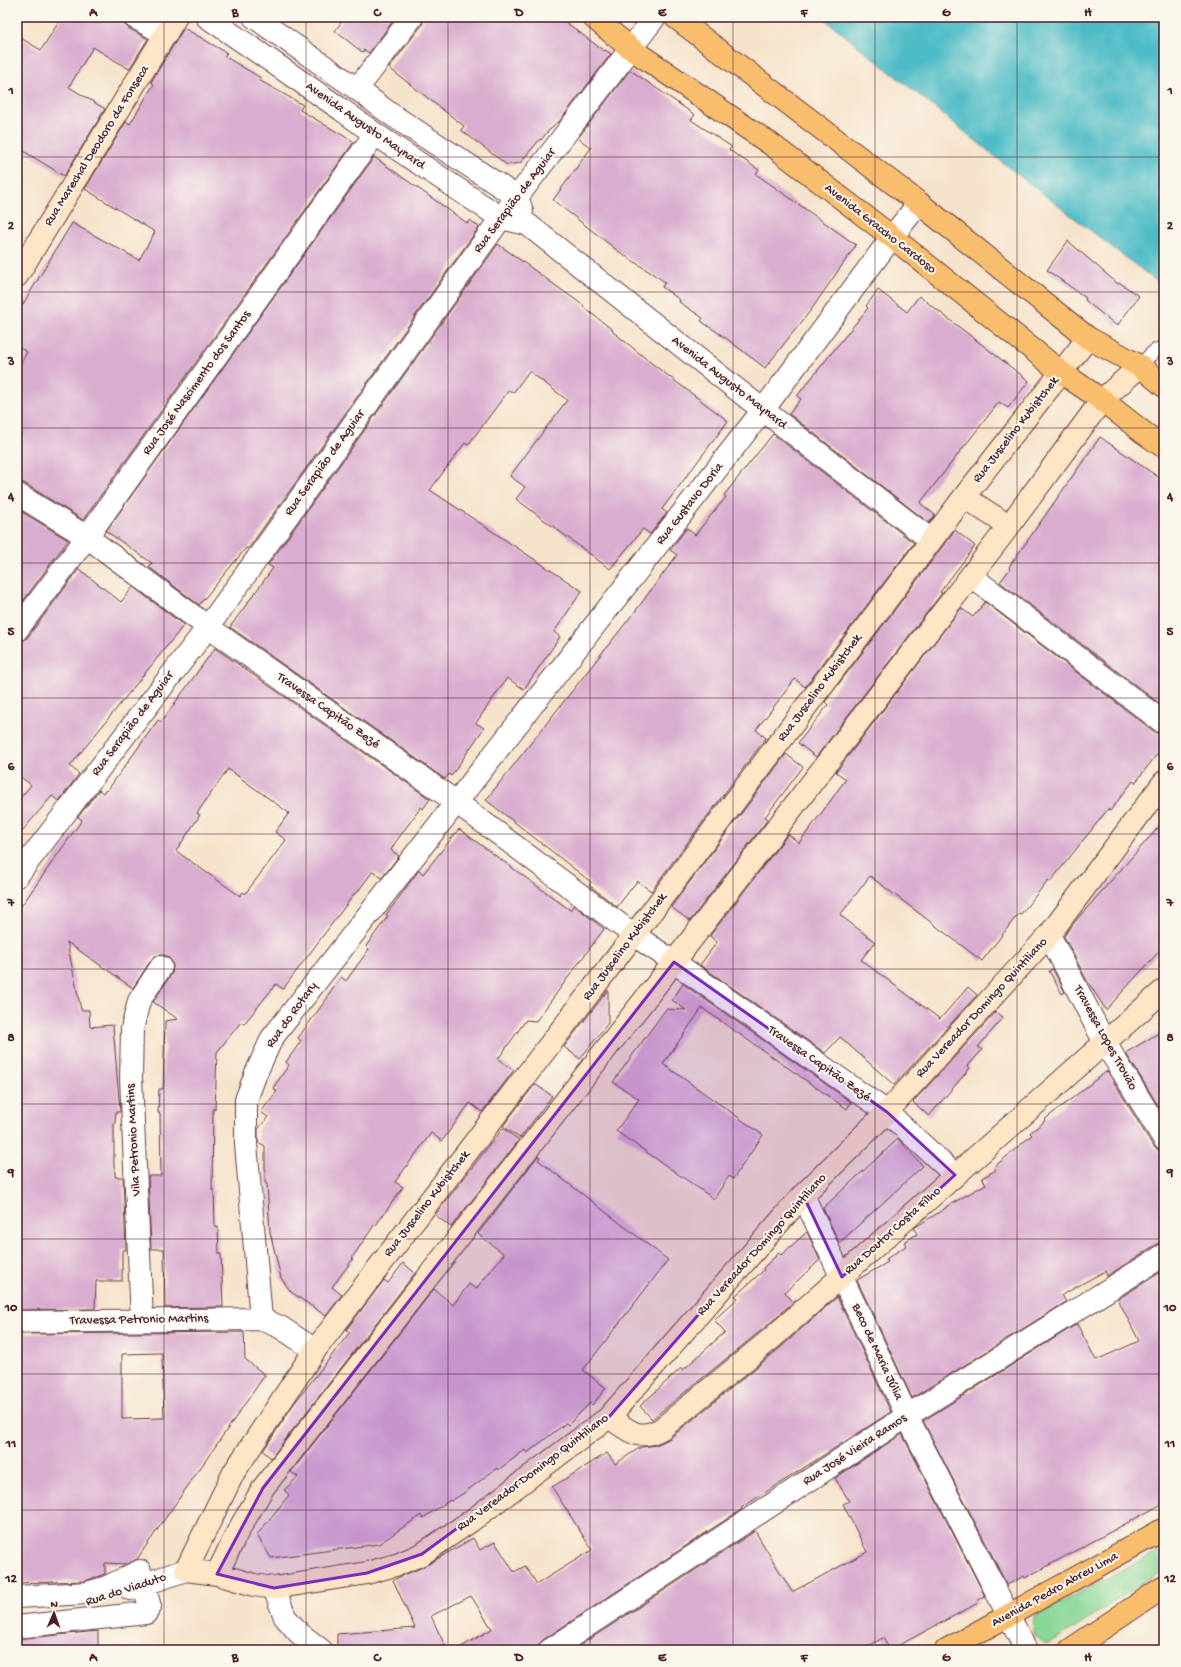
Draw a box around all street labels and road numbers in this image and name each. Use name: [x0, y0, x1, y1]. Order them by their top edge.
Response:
street label: Rua Marechal Deodoro da Fonseca: [41, 62, 153, 229]
street label: Avenida Augusto Maynard: [302, 79, 429, 174]
street label: Rua Serapião de Aguiar: [471, 145, 560, 256]
street label: Avenida Graccho Cardoso: [821, 181, 939, 277]
street label: Rua José Nascimento dos Santos: [140, 307, 255, 458]
street label: Avenida Augusto Maynard: [668, 333, 791, 434]
street label: Rua Juscelino Kubistchek: [970, 373, 1063, 486]
street label: Rua Serapião de Aguiar: [282, 406, 369, 519]
street label: Rua Gustavo Doria: [653, 459, 727, 548]
street label: Rua Juscelino Kubistchek: [775, 630, 866, 745]
street label: Rua Serapião de Aguiar: [89, 668, 178, 779]
street label: Travessa Capitão Zezé: [273, 669, 383, 752]
street label: Rua Juscelino Kubistchek: [580, 889, 671, 1004]
street label: Rua Vereador Domingo Quintiliano: [913, 935, 1051, 1081]
street label: Rua do Rotary: [263, 979, 321, 1051]
street label: Travessa Lopes Trovão: [1069, 982, 1140, 1093]
street label: Travessa Capitão Zezé: [764, 1022, 874, 1105]
street label: Vila Petronio Martins: [124, 1082, 144, 1198]
street label: Rua Juscelino Kubistchek: [381, 1147, 474, 1260]
street label: Rua Vereador Domingo Quintiliano: [694, 1171, 830, 1319]
street label: Rua Doutor Costa Filho: [842, 1184, 944, 1278]
street label: Beco de Maria Júlia: [848, 1300, 906, 1403]
street label: Travessa Petronio Martins: [69, 1311, 210, 1329]
street label: Rua José Vieira Ramos: [800, 1410, 911, 1489]
street label: Rua Vereador Domingo Quintiliano: [454, 1411, 612, 1535]
street label: Avenida Pedro Abreu Lima: [989, 1549, 1121, 1631]
street label: Rua do Viaduto: [84, 1570, 168, 1610]

